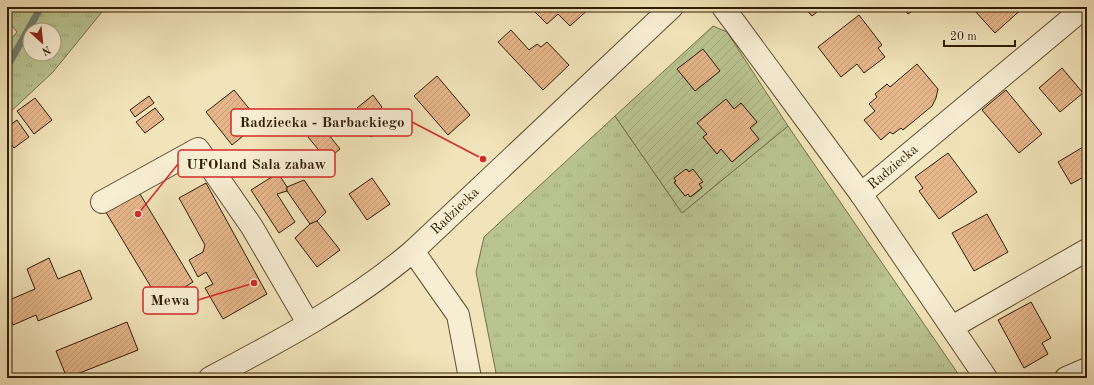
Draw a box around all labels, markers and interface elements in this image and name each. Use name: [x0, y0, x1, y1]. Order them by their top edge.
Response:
north arrow: [22, 22, 62, 62]
scale bar: [944, 22, 1015, 48]
text: 20 m: [950, 31, 977, 43]
text: N: [39, 43, 52, 57]
callout: Radziecka - Barbackiego: [231, 109, 412, 136]
text: Radziecka - Barbackiego: [239, 116, 405, 131]
street label: Radziecka: [865, 142, 921, 192]
callout: UFOland Sala zabaw: [178, 150, 335, 177]
text: UFOland Sala zabaw: [186, 158, 326, 173]
street label: Radziecka: [428, 185, 482, 237]
callout: Mewa: [143, 287, 198, 314]
text: Mewa: [150, 294, 190, 309]

